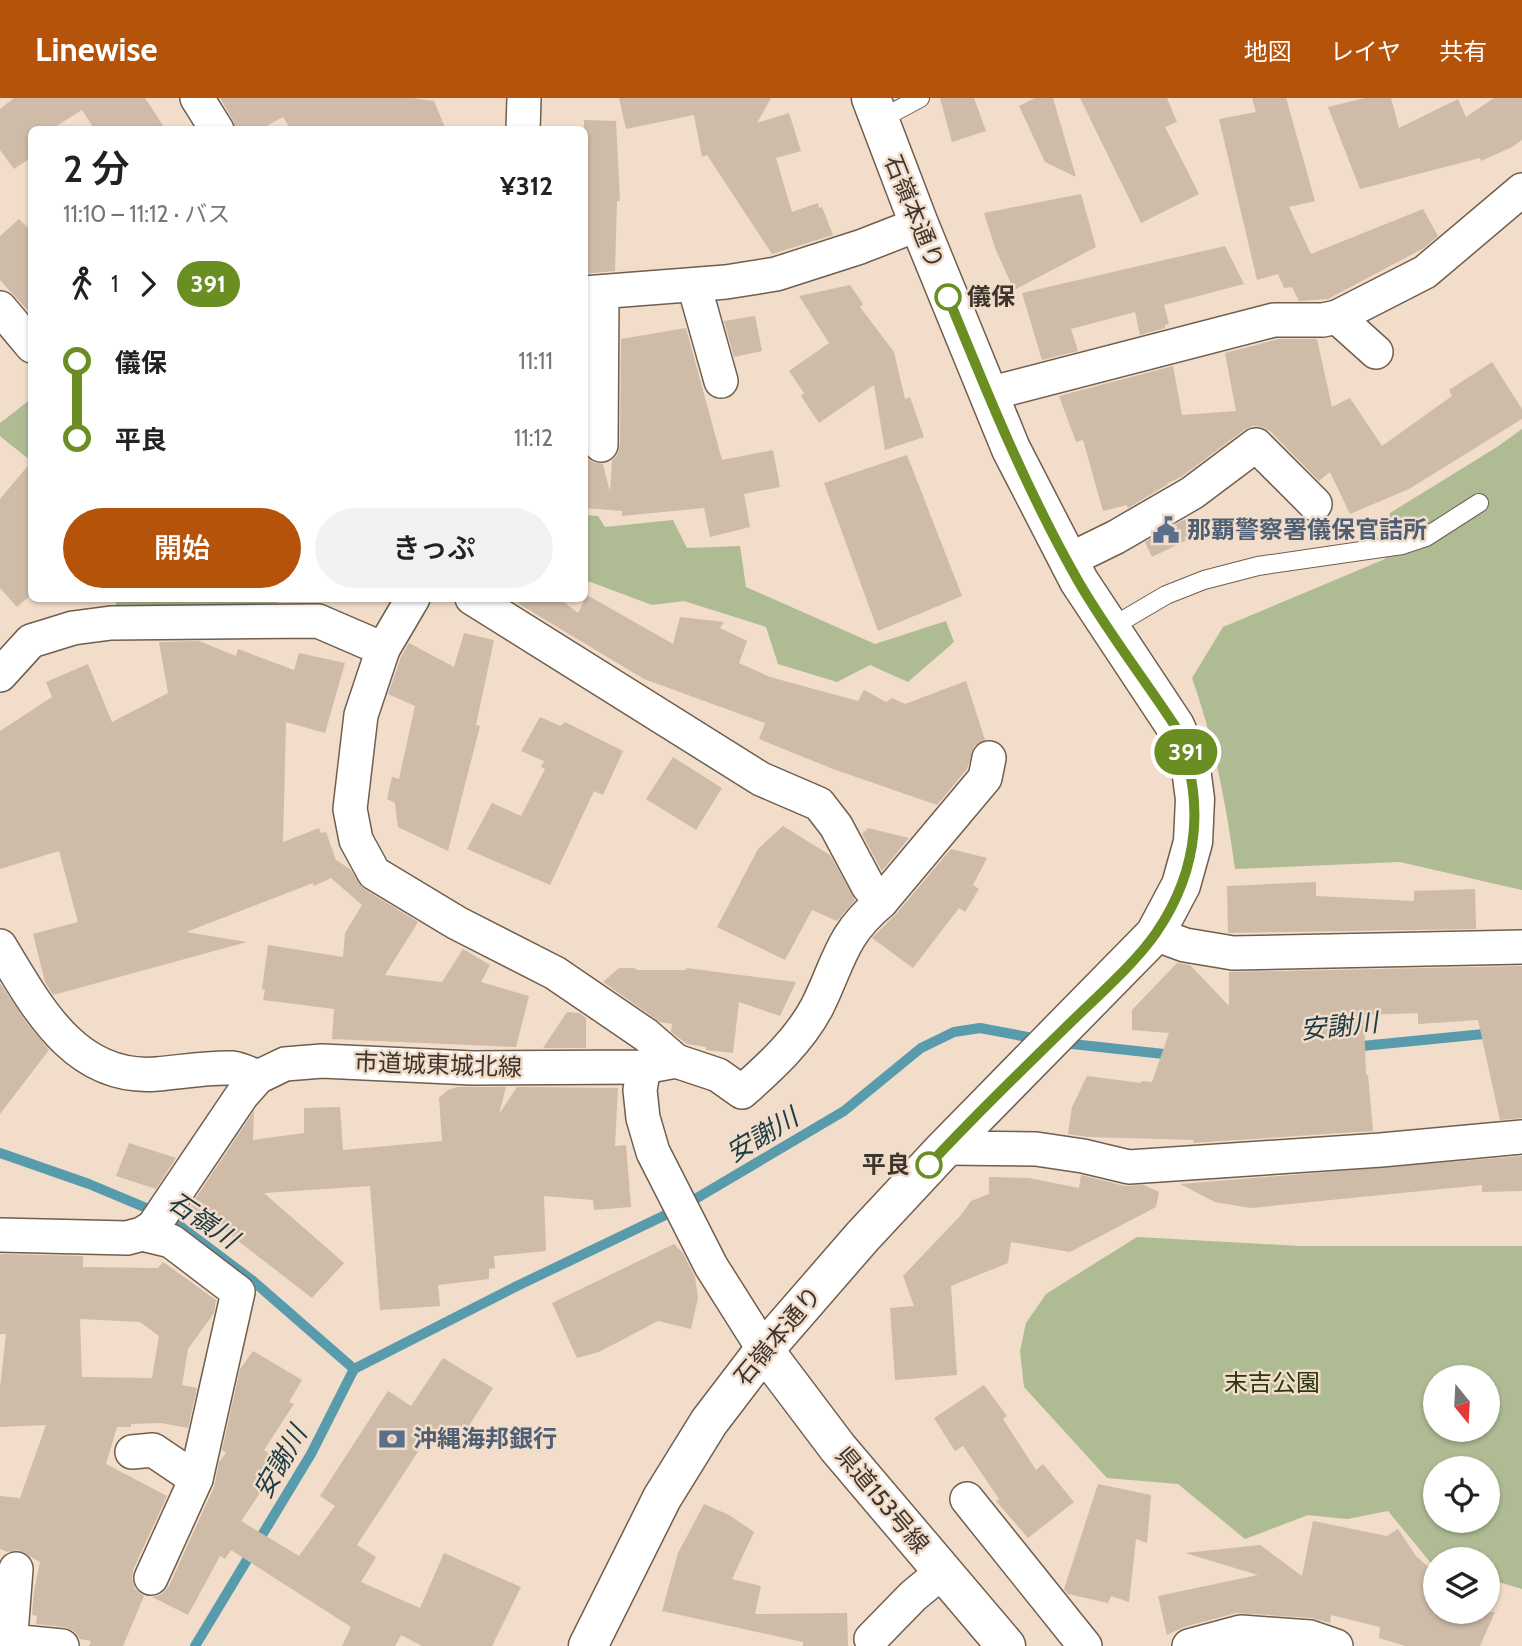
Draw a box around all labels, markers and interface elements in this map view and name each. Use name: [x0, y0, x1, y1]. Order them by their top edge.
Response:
text: Linewise: [35, 29, 157, 69]
text: 地図: [1244, 37, 1292, 66]
text: レイヤ: [1330, 37, 1401, 66]
text: 共有: [1439, 37, 1487, 66]
text: 2 分: [63, 145, 130, 192]
street label: 石嶺本通り: [879, 151, 950, 273]
text: ¥312: [500, 170, 553, 202]
text: 11:10 – 11:12 · バス: [63, 200, 230, 228]
icon: walk: [63, 265, 101, 303]
icon: forward: [129, 265, 167, 303]
text: 391: [191, 269, 226, 298]
text: 1: [111, 270, 119, 298]
place label: 儀保: [967, 282, 1015, 311]
marker: 儀保: [935, 284, 961, 310]
text: 儀保: [115, 347, 167, 379]
text: 11:11: [518, 347, 553, 375]
text: 平良: [115, 424, 167, 456]
text: 11:12: [514, 424, 553, 452]
button: 開始: [63, 508, 301, 588]
button: きっぷ: [315, 508, 553, 588]
public building icon: 那覇警察署儀保官詰所: [1151, 515, 1181, 545]
place label: 那覇警察署儀保官詰所: [1187, 515, 1427, 544]
line badge: 391: [1146, 729, 1226, 775]
text: 391: [1168, 737, 1204, 766]
water label: 安謝川: [1299, 1006, 1382, 1046]
street label: 市道城東城北線: [354, 1047, 522, 1082]
water label: 安謝川: [720, 1100, 806, 1169]
place label: 平良: [862, 1150, 910, 1179]
marker: 平良: [916, 1152, 942, 1178]
water label: 石嶺川: [162, 1185, 247, 1257]
street label: 石嶺本通り: [728, 1280, 827, 1391]
north arrow: [1423, 1365, 1500, 1442]
map controls: [1423, 1365, 1500, 1624]
park label: 末吉公園: [1224, 1368, 1320, 1397]
water label: 安謝川: [247, 1418, 315, 1504]
bank icon: 沖縄海邦銀行: [377, 1424, 407, 1454]
place label: 沖縄海邦銀行: [413, 1424, 557, 1453]
street label: 県道153号線: [830, 1441, 935, 1559]
button: locate: [1423, 1456, 1500, 1533]
button: layers: [1423, 1547, 1500, 1624]

